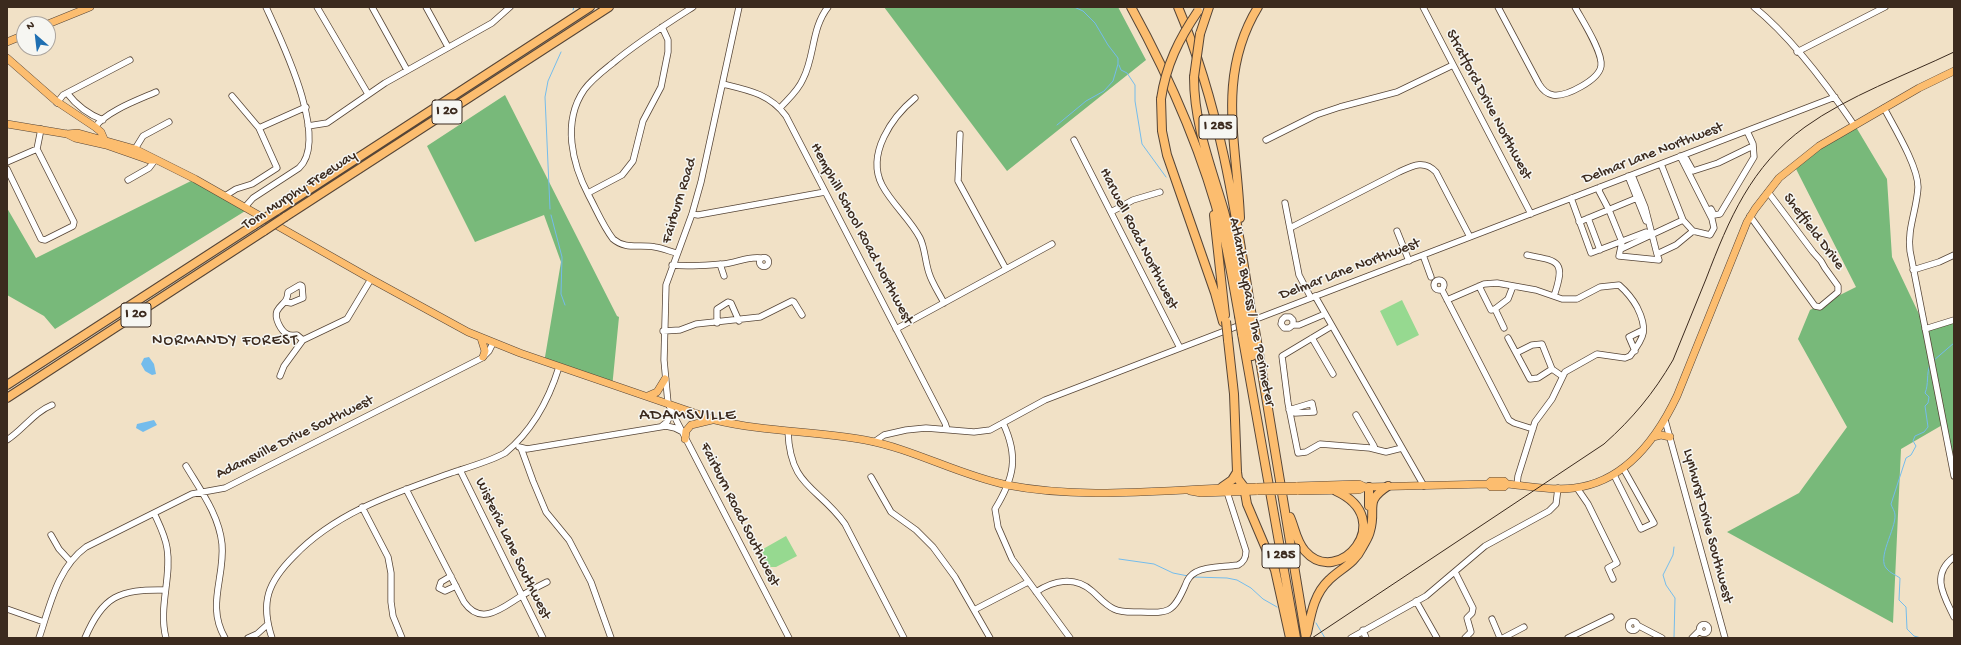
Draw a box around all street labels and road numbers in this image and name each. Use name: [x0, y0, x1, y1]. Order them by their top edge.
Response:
street label: Stratford Drive Northwest: [1441, 27, 1535, 183]
road number: I 20: [432, 100, 462, 124]
road number: I 285: [1199, 115, 1237, 139]
street label: Delmar Lane Northwest: [1580, 119, 1726, 189]
street label: Hemphill School Road Northwest: [805, 140, 917, 328]
street label: Tom Murphy Freeway: [239, 147, 361, 235]
street label: Fairburn Road: [658, 156, 702, 246]
street label: Harwell Road Northwest: [1095, 165, 1181, 313]
street label: Sheffield Drive: [1778, 190, 1848, 274]
street label: Atlanta Bypass / The Perimeter: [1224, 216, 1278, 408]
street label: Delmar Lane Northwest: [1277, 235, 1423, 305]
road number: I 20: [121, 303, 151, 327]
street label: Adamsville Drive Southwest: [213, 392, 377, 484]
street label: Fairburn Road Southwest: [695, 440, 783, 590]
street label: Lynhurst Drive Southwest: [1678, 447, 1736, 605]
street label: Wisteria Lane Southwest: [470, 475, 554, 623]
road number: I 285: [1262, 544, 1300, 568]

